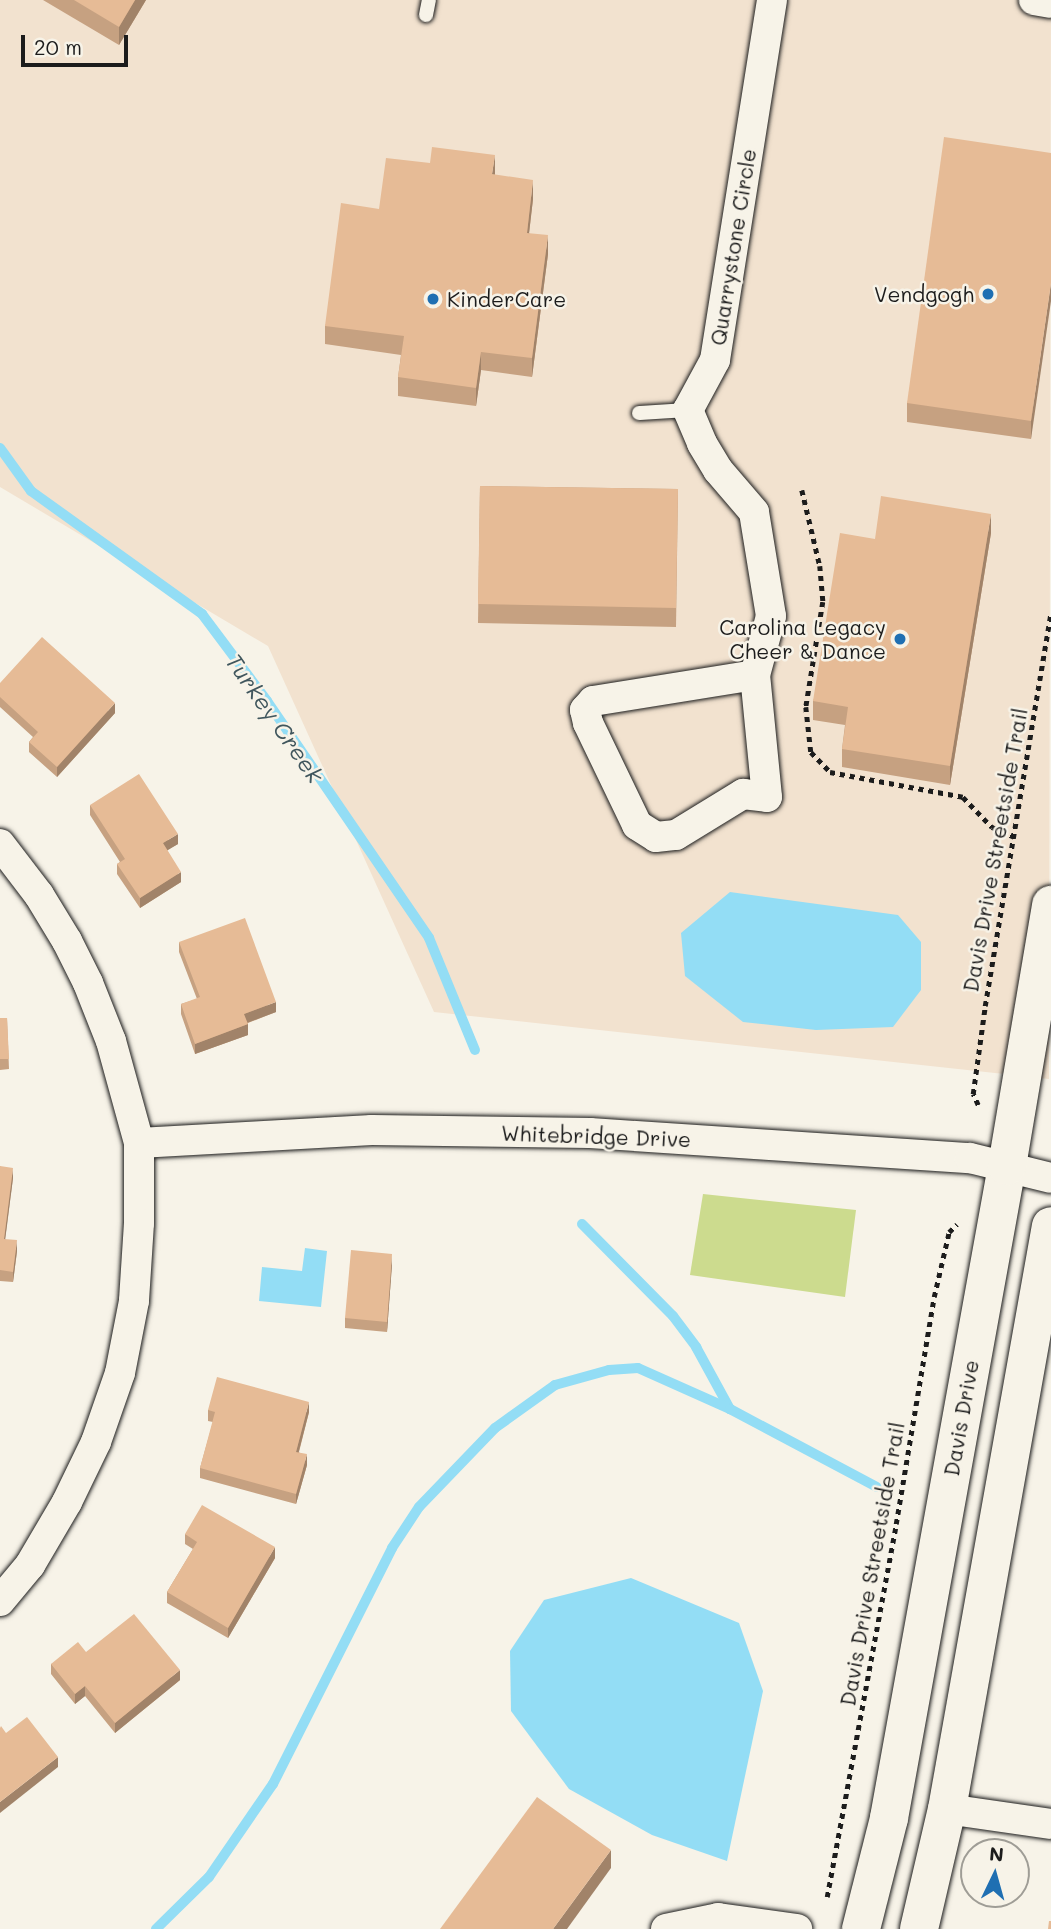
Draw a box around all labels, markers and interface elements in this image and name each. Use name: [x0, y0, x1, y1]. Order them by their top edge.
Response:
scale bar: [24, 21, 131, 65]
text: 20 m: [34, 33, 82, 60]
street label: Quarrystone Circle: [705, 147, 761, 347]
place label: Vendgogh: [874, 281, 974, 307]
place label: KinderCare: [447, 286, 566, 312]
marker: Vendgogh: [980, 286, 996, 302]
marker: KinderCare: [425, 291, 441, 307]
place label: Carolina Legacy Cheer & Dance: [719, 614, 886, 664]
marker: Carolina Legacy Cheer & Dance: [892, 631, 908, 647]
water label: Turkey Creek: [220, 648, 330, 788]
street label: Davis Drive Streetside Trail: [958, 706, 1032, 994]
street label: Whitebridge Drive: [501, 1120, 691, 1152]
street label: Davis Drive: [938, 1358, 984, 1478]
street label: Davis Drive Streetside Trail: [835, 1420, 909, 1708]
north arrow: [960, 1838, 1030, 1908]
text: N: [988, 1840, 1005, 1867]

